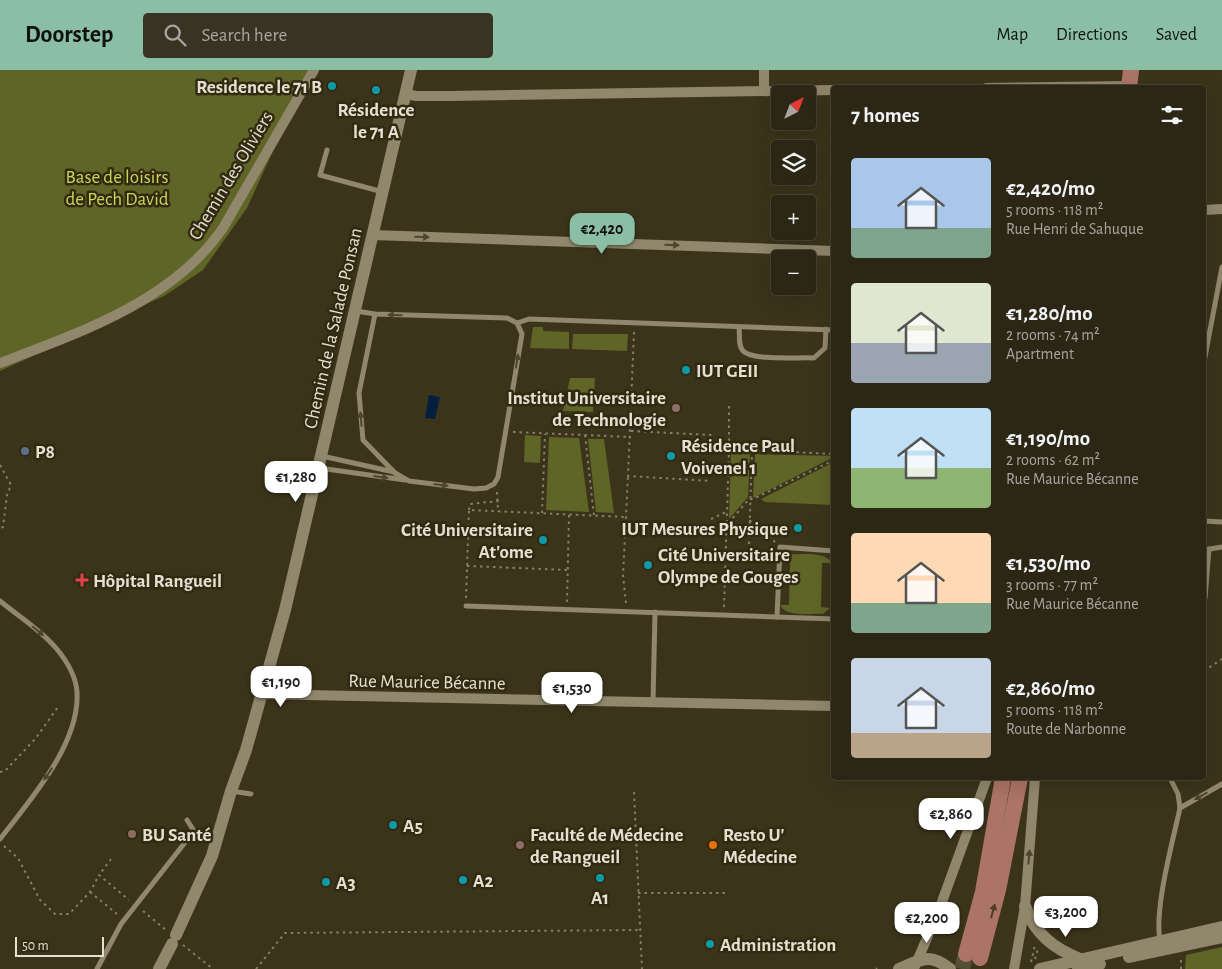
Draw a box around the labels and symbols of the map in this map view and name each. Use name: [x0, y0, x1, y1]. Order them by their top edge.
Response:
place label: Residence le 71 B: [196, 78, 322, 97]
marker: Residence le 71 B: [326, 80, 338, 92]
marker: Résidence le 71 A: [370, 84, 382, 96]
north arrow: [771, 85, 816, 130]
place label: Résidence le 71 A: [337, 101, 415, 142]
street label: Chemin des Oliviers: [186, 108, 277, 243]
park label: Base de loisirs de Pech David: [65, 168, 169, 209]
pin: €2,420: [561, 212, 643, 255]
street label: Chemin de la Salade Ponsan: [301, 226, 366, 431]
one-way arrow: [414, 233, 430, 241]
one-way arrow: [664, 241, 680, 249]
one-way arrow: [387, 311, 403, 319]
one-way arrow: [514, 353, 522, 369]
place label: IUT GEII: [696, 362, 758, 381]
marker: IUT GEII: [680, 364, 692, 376]
place label: Institut Universitaire de Technologie: [507, 389, 666, 430]
marker: Institut Universitaire de Technologie: [670, 402, 682, 414]
one-way arrow: [357, 411, 365, 427]
place label: Résidence Paul Voivenel 1: [681, 437, 795, 478]
place label: P8: [35, 443, 55, 462]
marker: P8: [19, 445, 31, 457]
marker: Résidence Paul Voivenel 1: [665, 450, 677, 462]
pin: €1,280: [255, 460, 337, 503]
one-way arrow: [373, 473, 389, 481]
one-way arrow: [433, 481, 449, 489]
place label: IUT Mesures Physique: [621, 520, 788, 539]
place label: Cité Universitaire At'ome: [401, 521, 533, 562]
marker: IUT Mesures Physique: [792, 522, 804, 534]
marker: Cité Universitaire At'ome: [537, 534, 549, 546]
place label: Cité Universitaire Olympe de Gouges: [658, 546, 799, 587]
marker: Cité Universitaire Olympe de Gouges: [642, 559, 654, 571]
place label: Hôpital Rangueil: [93, 572, 222, 591]
marker: Hôpital Rangueil: [75, 573, 89, 587]
one-way arrow: [32, 625, 44, 637]
pin: €1,190: [240, 666, 322, 708]
street label: Rue Maurice Bécanne: [348, 672, 506, 693]
pin: €1,530: [531, 672, 613, 714]
one-way arrow: [43, 767, 53, 781]
one-way arrow: [1194, 791, 1208, 800]
pin: €2,860: [910, 798, 992, 840]
place label: A5: [403, 817, 423, 836]
marker: A5: [387, 819, 399, 831]
place label: BU Santé: [142, 826, 212, 845]
place label: Faculté de Médecine de Rangueil: [530, 826, 684, 867]
place label: Resto U' Médecine: [723, 826, 797, 867]
marker: BU Santé: [126, 828, 138, 840]
marker: Faculté de Médecine de Rangueil: [514, 839, 526, 851]
marker: Resto U' Médecine: [707, 839, 719, 851]
one-way arrow: [1025, 849, 1033, 865]
place label: A2: [473, 872, 493, 891]
marker: A1: [594, 872, 606, 884]
place label: A3: [336, 874, 356, 893]
marker: A2: [457, 874, 469, 886]
marker: A3: [320, 876, 332, 888]
place label: A1: [591, 889, 609, 908]
pin: €3,200: [1025, 896, 1107, 938]
pin: €2,200: [886, 902, 968, 944]
one-way arrow: [989, 903, 997, 919]
scale bar: [15, 934, 104, 957]
place label: Administration: [720, 936, 836, 955]
marker: Administration: [704, 938, 716, 950]

